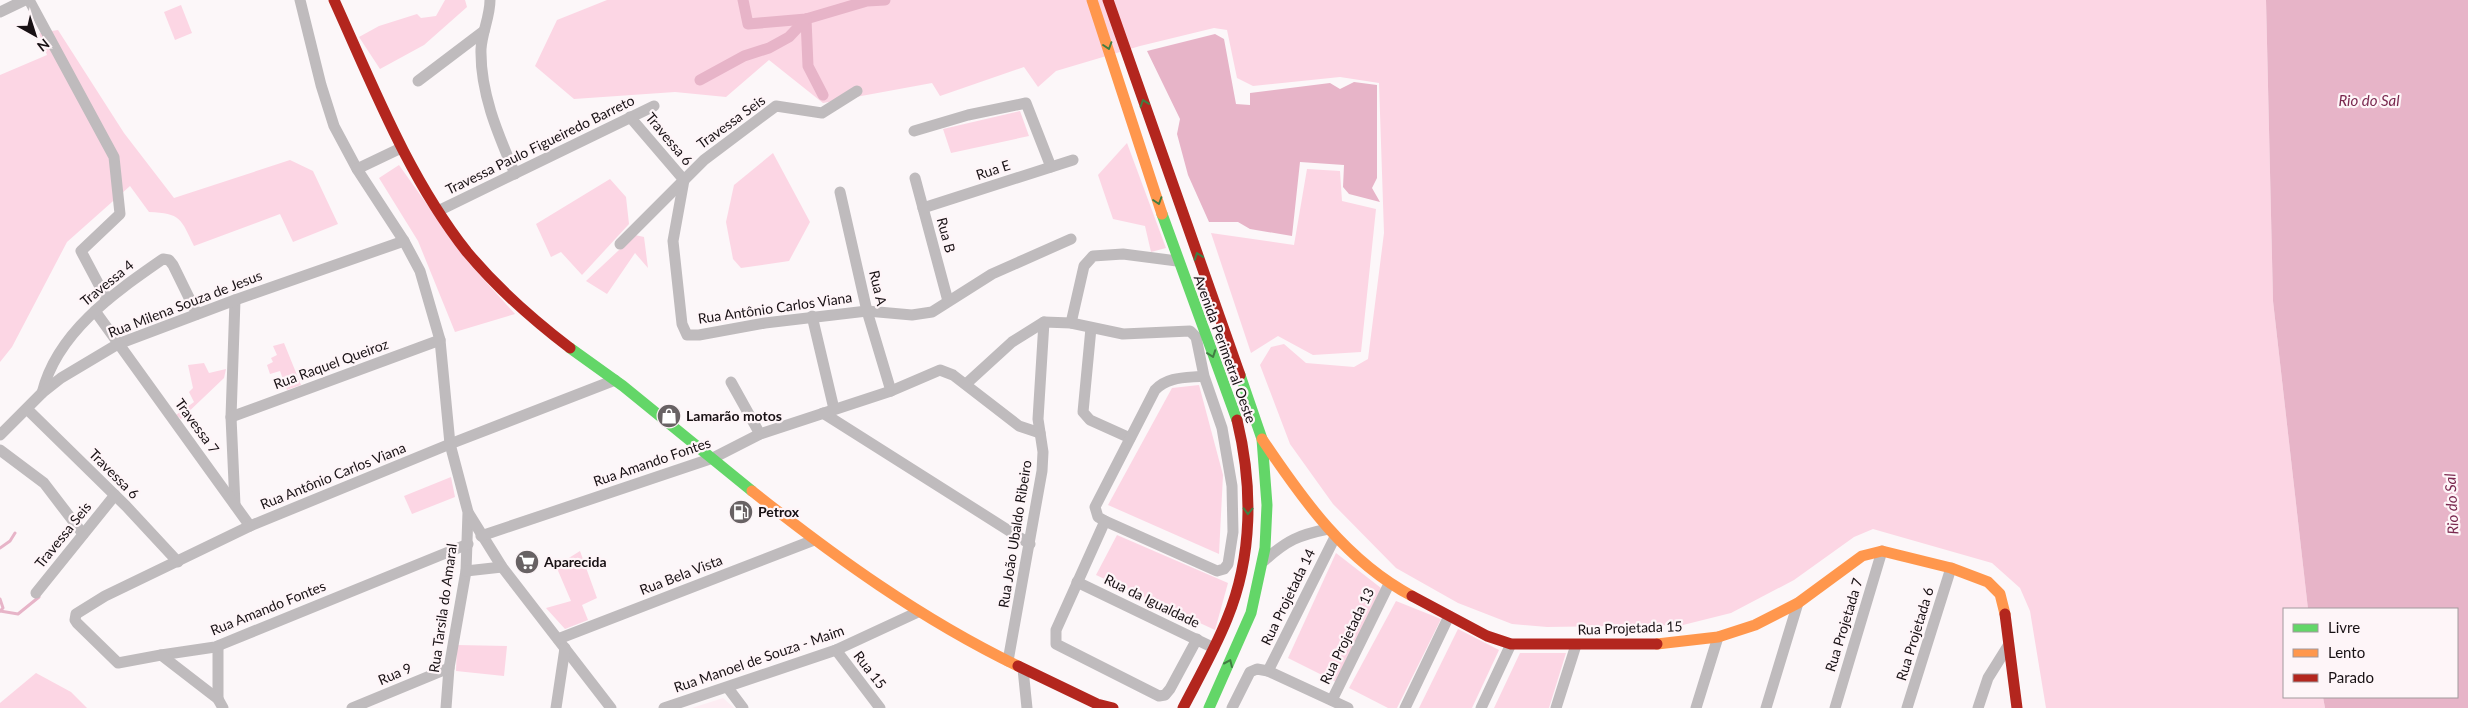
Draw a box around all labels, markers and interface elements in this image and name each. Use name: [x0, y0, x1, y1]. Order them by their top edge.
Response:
north arrow: [10, 10, 60, 60]
text: N: [34, 35, 53, 55]
one-way arrow: [1102, 41, 1112, 50]
street label: Travessa Paulo Figueiredo Barreto: [443, 91, 637, 198]
street label: Travessa Seis: [693, 91, 768, 152]
water label: Rio do Sal: [2338, 91, 2400, 109]
one-way arrow: [1140, 99, 1150, 108]
street label: Travessa 6: [642, 109, 696, 169]
street label: Rua E: [974, 156, 1012, 183]
one-way arrow: [1152, 196, 1162, 204]
street label: Rua B: [934, 215, 959, 254]
one-way arrow: [1194, 253, 1204, 261]
street label: Travessa 4: [77, 256, 137, 309]
street label: Rua Milena Souza de Jesus: [105, 266, 264, 341]
street label: Rua A: [866, 269, 891, 308]
street label: Avenida Perimetral Oeste: [1191, 272, 1260, 425]
street label: Rua Antônio Carlos Viana: [697, 288, 853, 327]
street label: Rua Raquel Queiroz: [271, 335, 391, 392]
one-way arrow: [1206, 349, 1216, 358]
street label: Travessa 7: [172, 395, 223, 456]
shop icon: Lamarão motos: [656, 403, 682, 429]
place label: Lamarão motos: [686, 407, 782, 424]
street label: Rua Amando Fontes: [591, 433, 713, 490]
street label: Rua Antônio Carlos Viana: [258, 439, 408, 513]
street label: Travessa 6: [86, 445, 143, 502]
street label: Rua João Ubaldo Ribeiro: [994, 459, 1035, 609]
water label: Rio do Sal: [2440, 472, 2462, 535]
street label: Travessa Seis: [31, 498, 94, 571]
fuel station icon: Petrox: [728, 499, 754, 525]
place label: Petrox: [758, 503, 800, 520]
one-way arrow: [1243, 507, 1254, 515]
street label: Rua Tarsila do Amaral: [425, 542, 460, 674]
street label: Rua Projetada 14: [1257, 546, 1318, 648]
supermarket icon: Aparecida: [514, 549, 540, 575]
street label: Rua Bela Vista: [637, 551, 725, 598]
place label: Aparecida: [543, 553, 607, 570]
street label: Rua da Igualdade: [1102, 570, 1203, 631]
street label: Rua Projetada 7: [1821, 576, 1866, 674]
street label: Rua Amando Fontes: [208, 577, 328, 638]
street label: Rua Projetada 13: [1316, 585, 1377, 687]
street label: Rua Projetada 6: [1892, 585, 1937, 683]
legend: [2283, 608, 2458, 698]
street label: Rua Projetada 15: [1577, 617, 1683, 638]
text: Livre: [2328, 618, 2360, 636]
street label: Rua Manoel de Souza - Maim: [671, 621, 846, 696]
text: Lento: [2328, 643, 2365, 661]
street label: Rua 15: [850, 647, 890, 692]
street label: Rua 9: [375, 659, 414, 688]
one-way arrow: [1222, 659, 1233, 668]
text: Parado: [2328, 668, 2374, 686]

